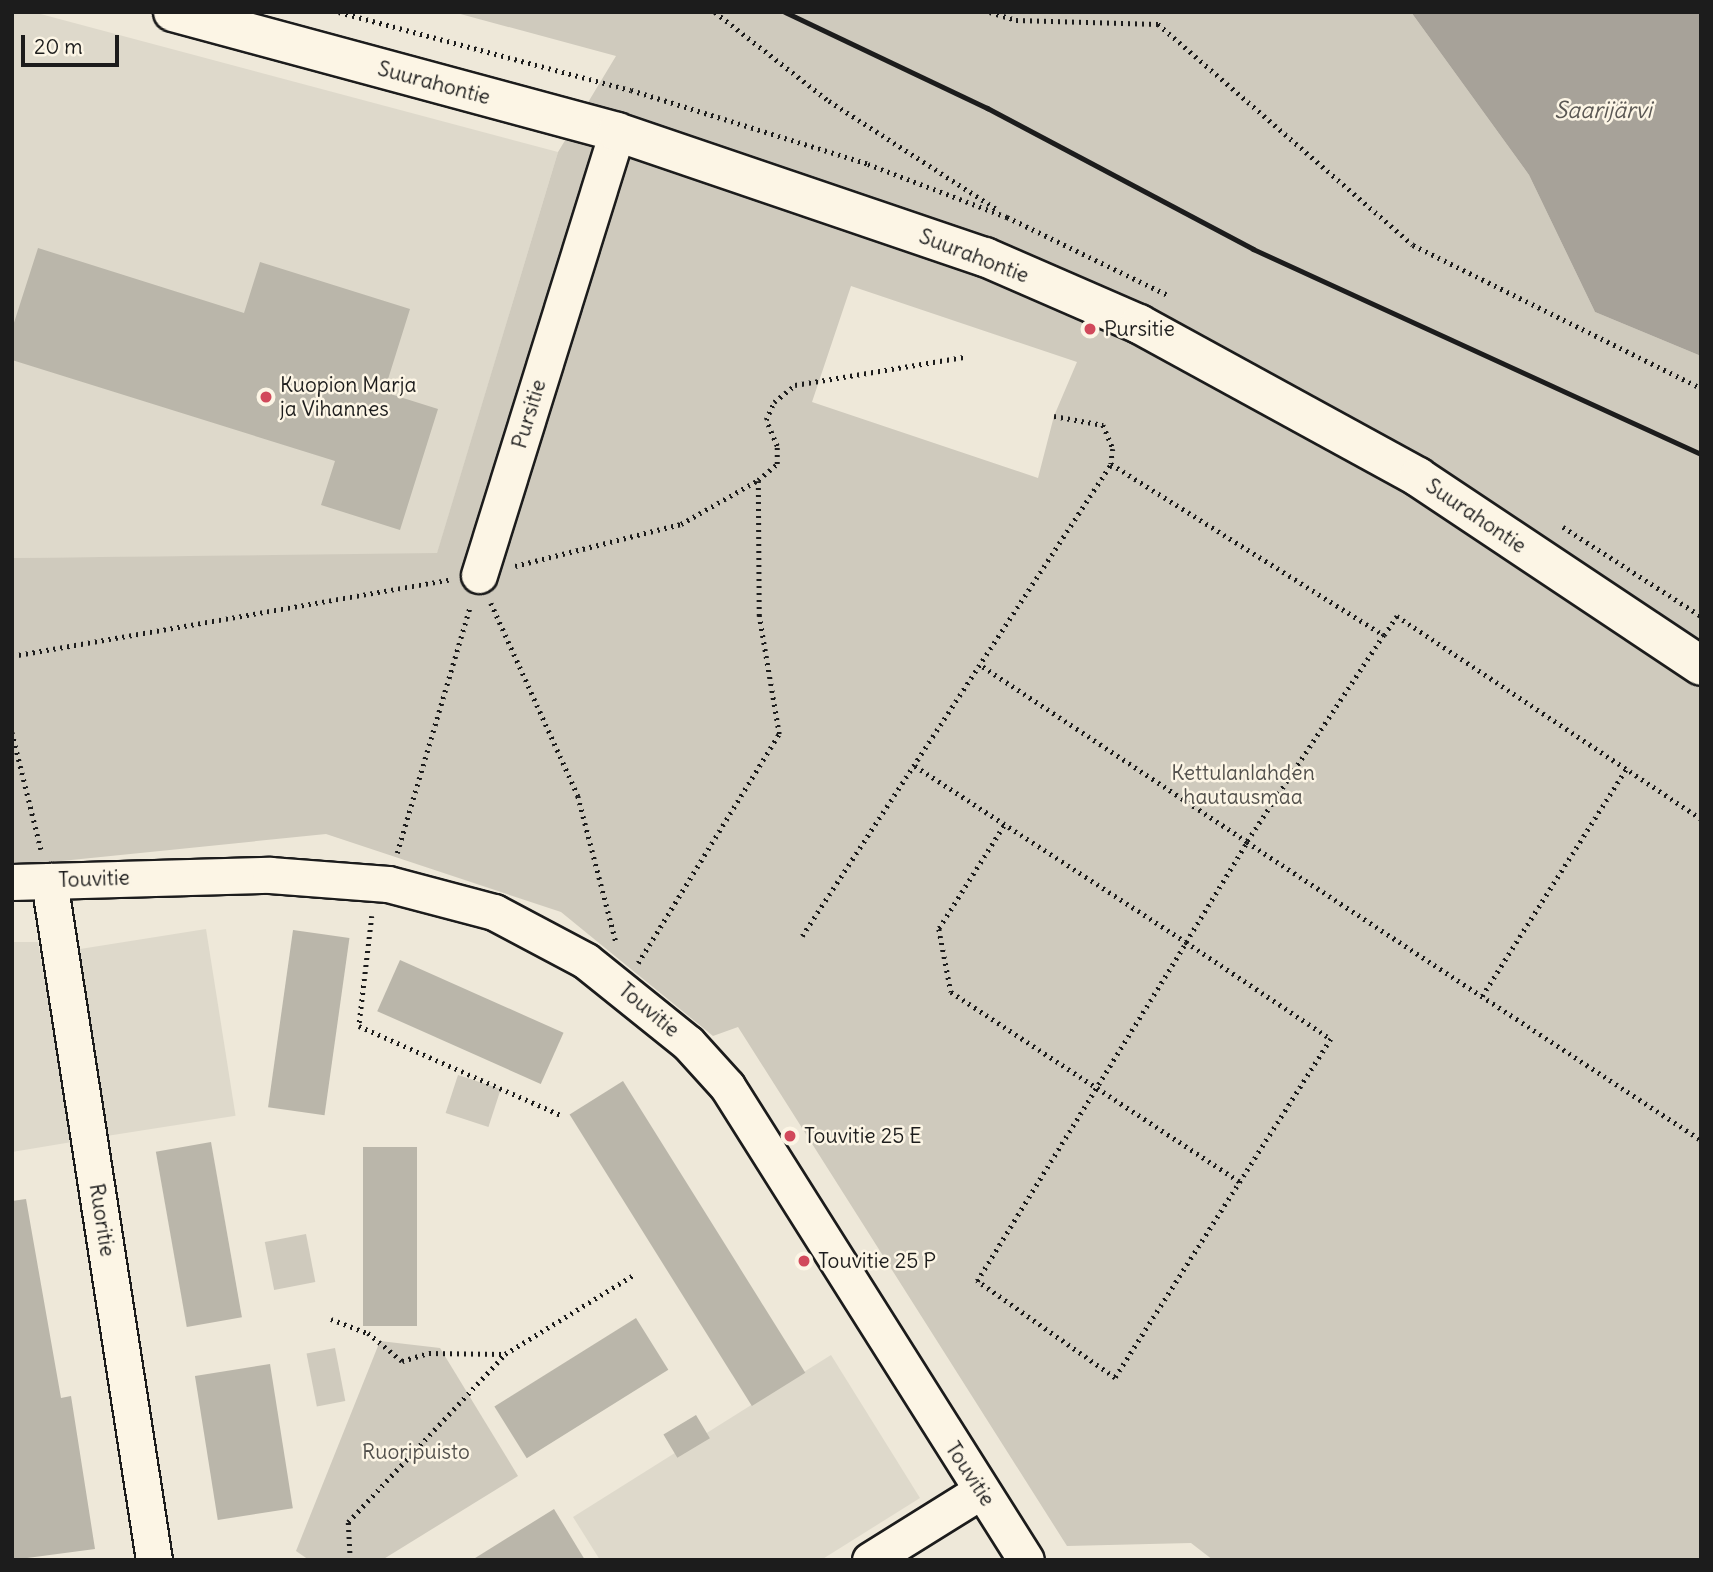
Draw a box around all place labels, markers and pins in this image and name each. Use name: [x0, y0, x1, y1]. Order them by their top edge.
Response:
place label: Pursitie: [1104, 316, 1175, 342]
marker: Pursitie: [1082, 321, 1098, 337]
place label: Kuopion Marja ja Vihannes: [280, 372, 416, 422]
marker: Kuopion Marja ja Vihannes: [258, 389, 274, 405]
place label: Touvitie 25 E: [804, 1123, 922, 1149]
marker: Touvitie 25 E: [782, 1128, 798, 1144]
place label: Touvitie 25 P: [818, 1248, 936, 1274]
marker: Touvitie 25 P: [796, 1253, 812, 1269]

